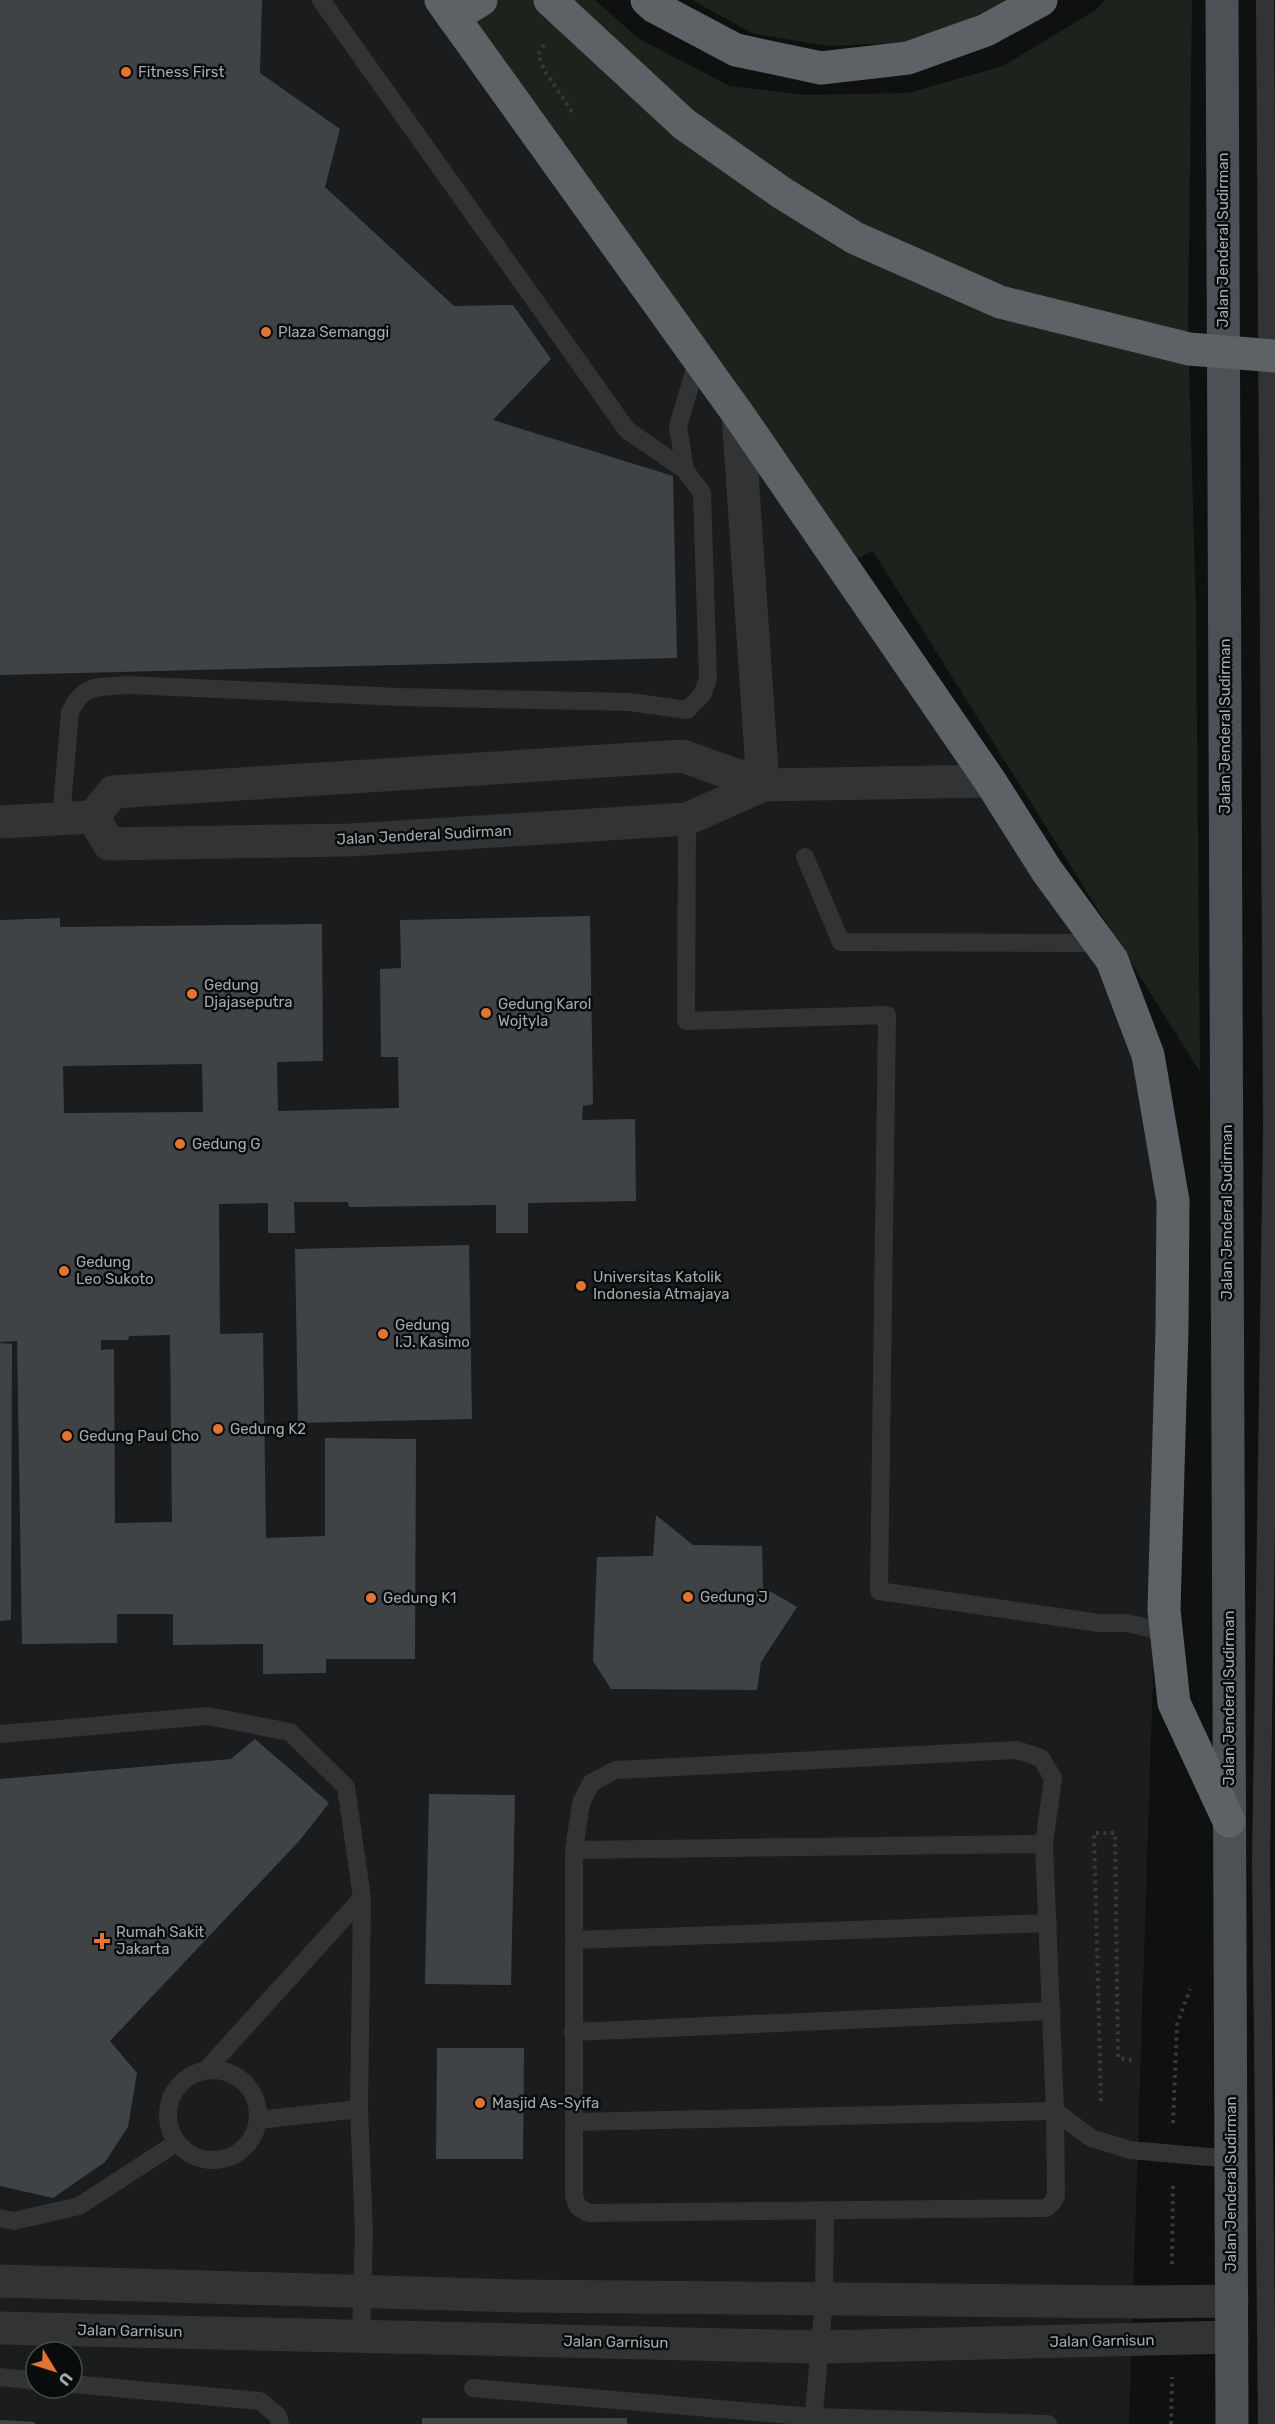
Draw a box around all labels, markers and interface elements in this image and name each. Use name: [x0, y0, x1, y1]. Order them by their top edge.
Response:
place label: Fitness First: [138, 63, 224, 81]
marker: Fitness First: [119, 65, 133, 79]
street label: Jalan Jenderal Sudirman: [1214, 152, 1232, 328]
place label: Plaza Semanggi: [278, 323, 389, 341]
marker: Plaza Semanggi: [259, 325, 273, 339]
street label: Jalan Jenderal Sudirman: [1216, 638, 1234, 814]
street label: Jalan Jenderal Sudirman: [336, 821, 512, 849]
place label: Gedung Djajaseputra: [204, 976, 292, 1011]
marker: Gedung Djajaseputra: [185, 987, 199, 1001]
place label: Gedung Karol Wojtyla: [498, 995, 591, 1030]
marker: Gedung Karol Wojtyla: [479, 1006, 493, 1020]
street label: Jalan Jenderal Sudirman: [1218, 1124, 1236, 1300]
place label: Gedung G: [192, 1135, 261, 1153]
marker: Gedung G: [173, 1137, 187, 1151]
place label: Gedung Leo Sukoto: [76, 1253, 154, 1288]
marker: Gedung Leo Sukoto: [57, 1264, 71, 1278]
place label: Universitas Katolik Indonesia Atmajaya: [593, 1268, 730, 1303]
marker: Universitas Katolik Indonesia Atmajaya: [574, 1279, 588, 1293]
place label: Gedung I.J. Kasimo: [395, 1316, 470, 1351]
marker: Gedung I.J. Kasimo: [376, 1327, 390, 1341]
place label: Gedung K2: [230, 1420, 306, 1438]
marker: Gedung K2: [211, 1422, 225, 1436]
place label: Gedung Paul Cho: [79, 1427, 199, 1445]
marker: Gedung Paul Cho: [60, 1429, 74, 1443]
place label: Gedung J: [700, 1588, 768, 1606]
place label: Gedung K1: [383, 1589, 456, 1607]
marker: Gedung J: [681, 1590, 695, 1604]
marker: Gedung K1: [364, 1591, 378, 1605]
street label: Jalan Jenderal Sudirman: [1220, 1610, 1238, 1786]
place label: Rumah Sakit Jakarta: [116, 1923, 204, 1958]
marker: Rumah Sakit Jakarta: [93, 1932, 111, 1950]
place label: Masjid As-Syifa: [492, 2094, 599, 2112]
marker: Masjid As-Syifa: [473, 2096, 487, 2110]
street label: Jalan Jenderal Sudirman: [1222, 2096, 1240, 2272]
street label: Jalan Garnisun: [77, 2321, 183, 2341]
street label: Jalan Garnisun: [1049, 2331, 1155, 2351]
street label: Jalan Garnisun: [563, 2332, 669, 2352]
north arrow: [24, 2340, 84, 2400]
text: U: [54, 2369, 76, 2389]

